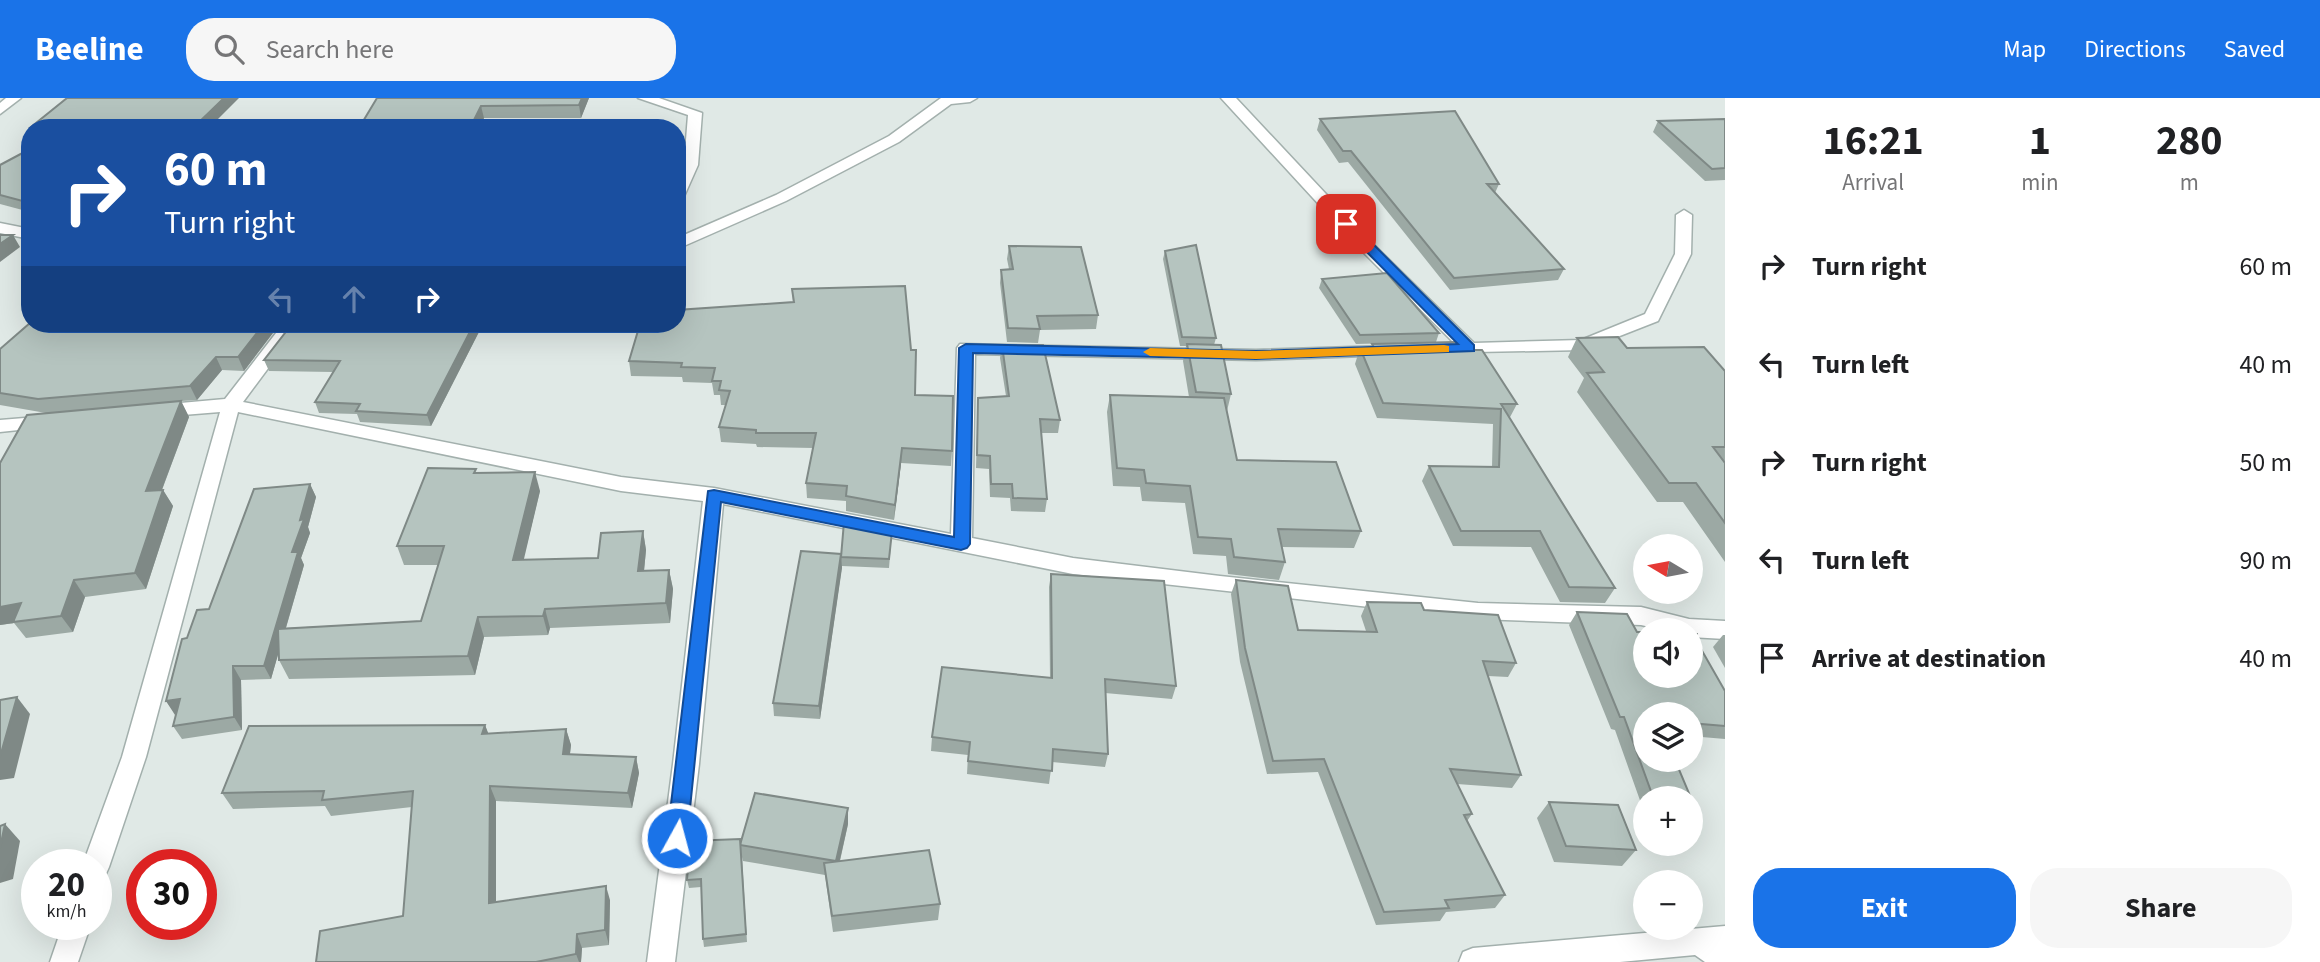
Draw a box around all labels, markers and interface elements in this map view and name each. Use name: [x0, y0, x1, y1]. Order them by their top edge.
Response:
search box: [186, 18, 676, 81]
text: Beeline: [35, 26, 144, 73]
icon: search: [210, 30, 248, 68]
text: Search here: [266, 31, 394, 68]
text: Map: [2003, 32, 2046, 67]
text: Directions: [2084, 32, 2186, 67]
text: Saved: [2224, 32, 2285, 67]
text: 16:21: [1822, 111, 1924, 171]
text: 1: [2029, 111, 2051, 171]
text: 280: [2156, 111, 2223, 171]
text: 60 m: [164, 135, 268, 205]
icon: right: [49, 147, 140, 238]
text: Arrival: [1842, 166, 1904, 199]
text: min: [2021, 166, 2059, 199]
text: m: [2180, 166, 2199, 199]
pin: [1316, 194, 1376, 254]
text: Turn right: [164, 200, 295, 246]
icon: arrive: [1327, 205, 1365, 243]
icon: right: [1753, 247, 1791, 285]
text: Turn right: [1812, 248, 1927, 285]
text: 60 m: [2239, 248, 2292, 285]
icon: left: [262, 280, 300, 318]
icon: ahead: [335, 280, 373, 318]
icon: right: [408, 280, 446, 318]
icon: left: [1753, 345, 1791, 383]
text: Turn left: [1812, 346, 1909, 383]
text: 40 m: [2239, 346, 2292, 383]
icon: right: [1753, 443, 1791, 481]
text: Turn right: [1812, 444, 1927, 481]
text: 50 m: [2239, 444, 2292, 481]
north arrow: [1633, 534, 1703, 604]
map controls: [1633, 534, 1703, 940]
icon: left: [1753, 541, 1791, 579]
text: Turn left: [1812, 542, 1909, 579]
text: 90 m: [2239, 542, 2292, 579]
button: sound: [1633, 618, 1703, 688]
icon: arrive: [1753, 639, 1791, 677]
text: Arrive at destination: [1812, 640, 2046, 677]
text: 40 m: [2239, 640, 2292, 677]
button: layers: [1633, 702, 1703, 772]
button: +: [1633, 786, 1703, 856]
position arrow: [640, 801, 714, 875]
speed limit sign: 30: [126, 849, 217, 940]
text: 20: [48, 860, 85, 910]
button: Exit: [1753, 868, 2016, 948]
button: Share: [2030, 868, 2292, 948]
button: −: [1633, 870, 1703, 940]
text: km/h: [47, 899, 86, 924]

